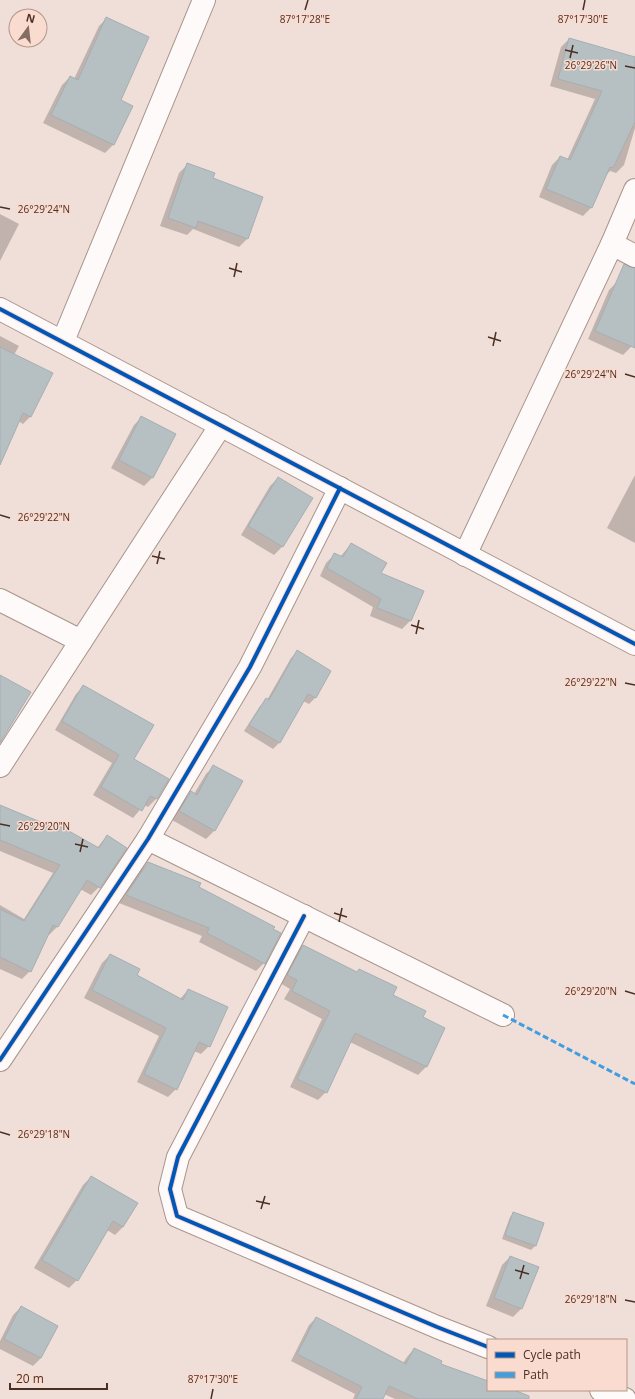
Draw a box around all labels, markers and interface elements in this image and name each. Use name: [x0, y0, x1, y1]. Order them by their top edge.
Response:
north arrow: [8, 8, 48, 48]
text: N: [24, 9, 37, 26]
text: 87°17'28"E: [280, 12, 330, 26]
text: 87°17'30"E: [558, 12, 608, 26]
text: 26°29'26"N: [565, 58, 617, 72]
text: 26°29'24"N: [18, 202, 70, 216]
text: 26°29'24"N: [565, 367, 617, 381]
text: 26°29'22"N: [18, 510, 70, 524]
text: 26°29'22"N: [565, 675, 617, 689]
text: 26°29'20"N: [18, 819, 70, 833]
text: 26°29'20"N: [565, 984, 617, 998]
text: 26°29'18"N: [18, 1127, 70, 1141]
text: 26°29'18"N: [565, 1292, 617, 1306]
legend: [487, 1339, 627, 1391]
text: Cycle path: [523, 1346, 581, 1363]
scale bar: [10, 1365, 107, 1391]
text: Path: [523, 1366, 549, 1383]
text: 20 m: [16, 1370, 44, 1387]
text: 87°17'30"E: [188, 1372, 238, 1386]

